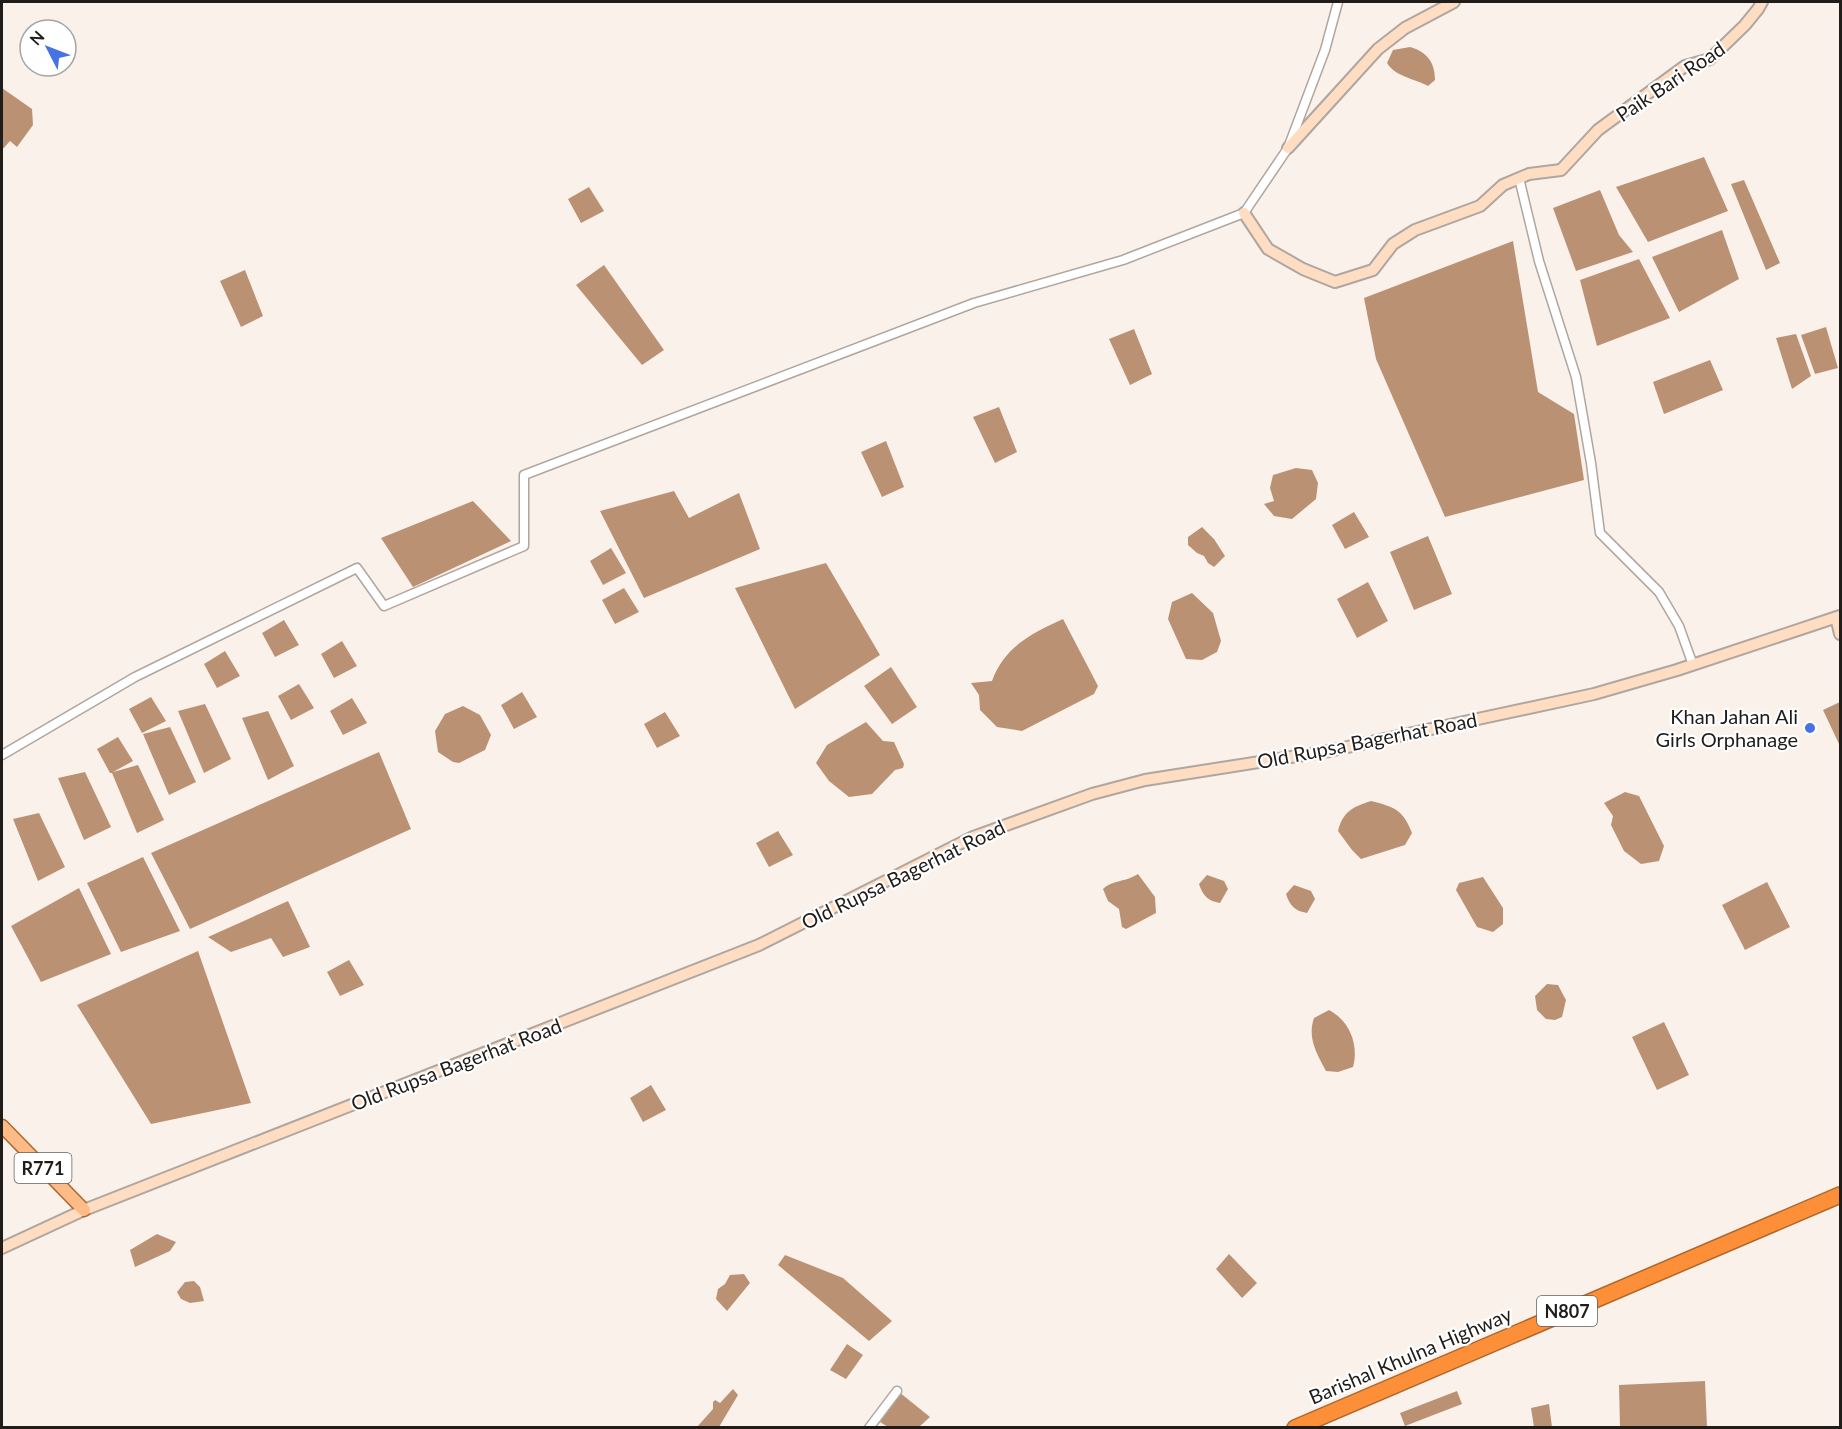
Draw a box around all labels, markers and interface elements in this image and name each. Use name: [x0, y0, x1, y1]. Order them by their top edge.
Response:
north arrow: [18, 18, 78, 78]
text: N: [25, 27, 48, 49]
street label: Paik Bari Road: [1611, 36, 1729, 126]
place label: Khan Jahan Ali Girls Orphanage: [1656, 704, 1798, 751]
street label: Old Rupsa Bagerhat Road: [1255, 707, 1479, 773]
marker: Khan Jahan Ali Girls Orphanage: [1803, 721, 1817, 735]
street label: Old Rupsa Bagerhat Road: [797, 814, 1009, 934]
street label: Old Rupsa Bagerhat Road: [347, 1013, 565, 1115]
road number: R771: [15, 1153, 72, 1183]
road number: N807: [1537, 1296, 1597, 1326]
street label: Barishal Khulna Highway: [1305, 1301, 1516, 1409]

